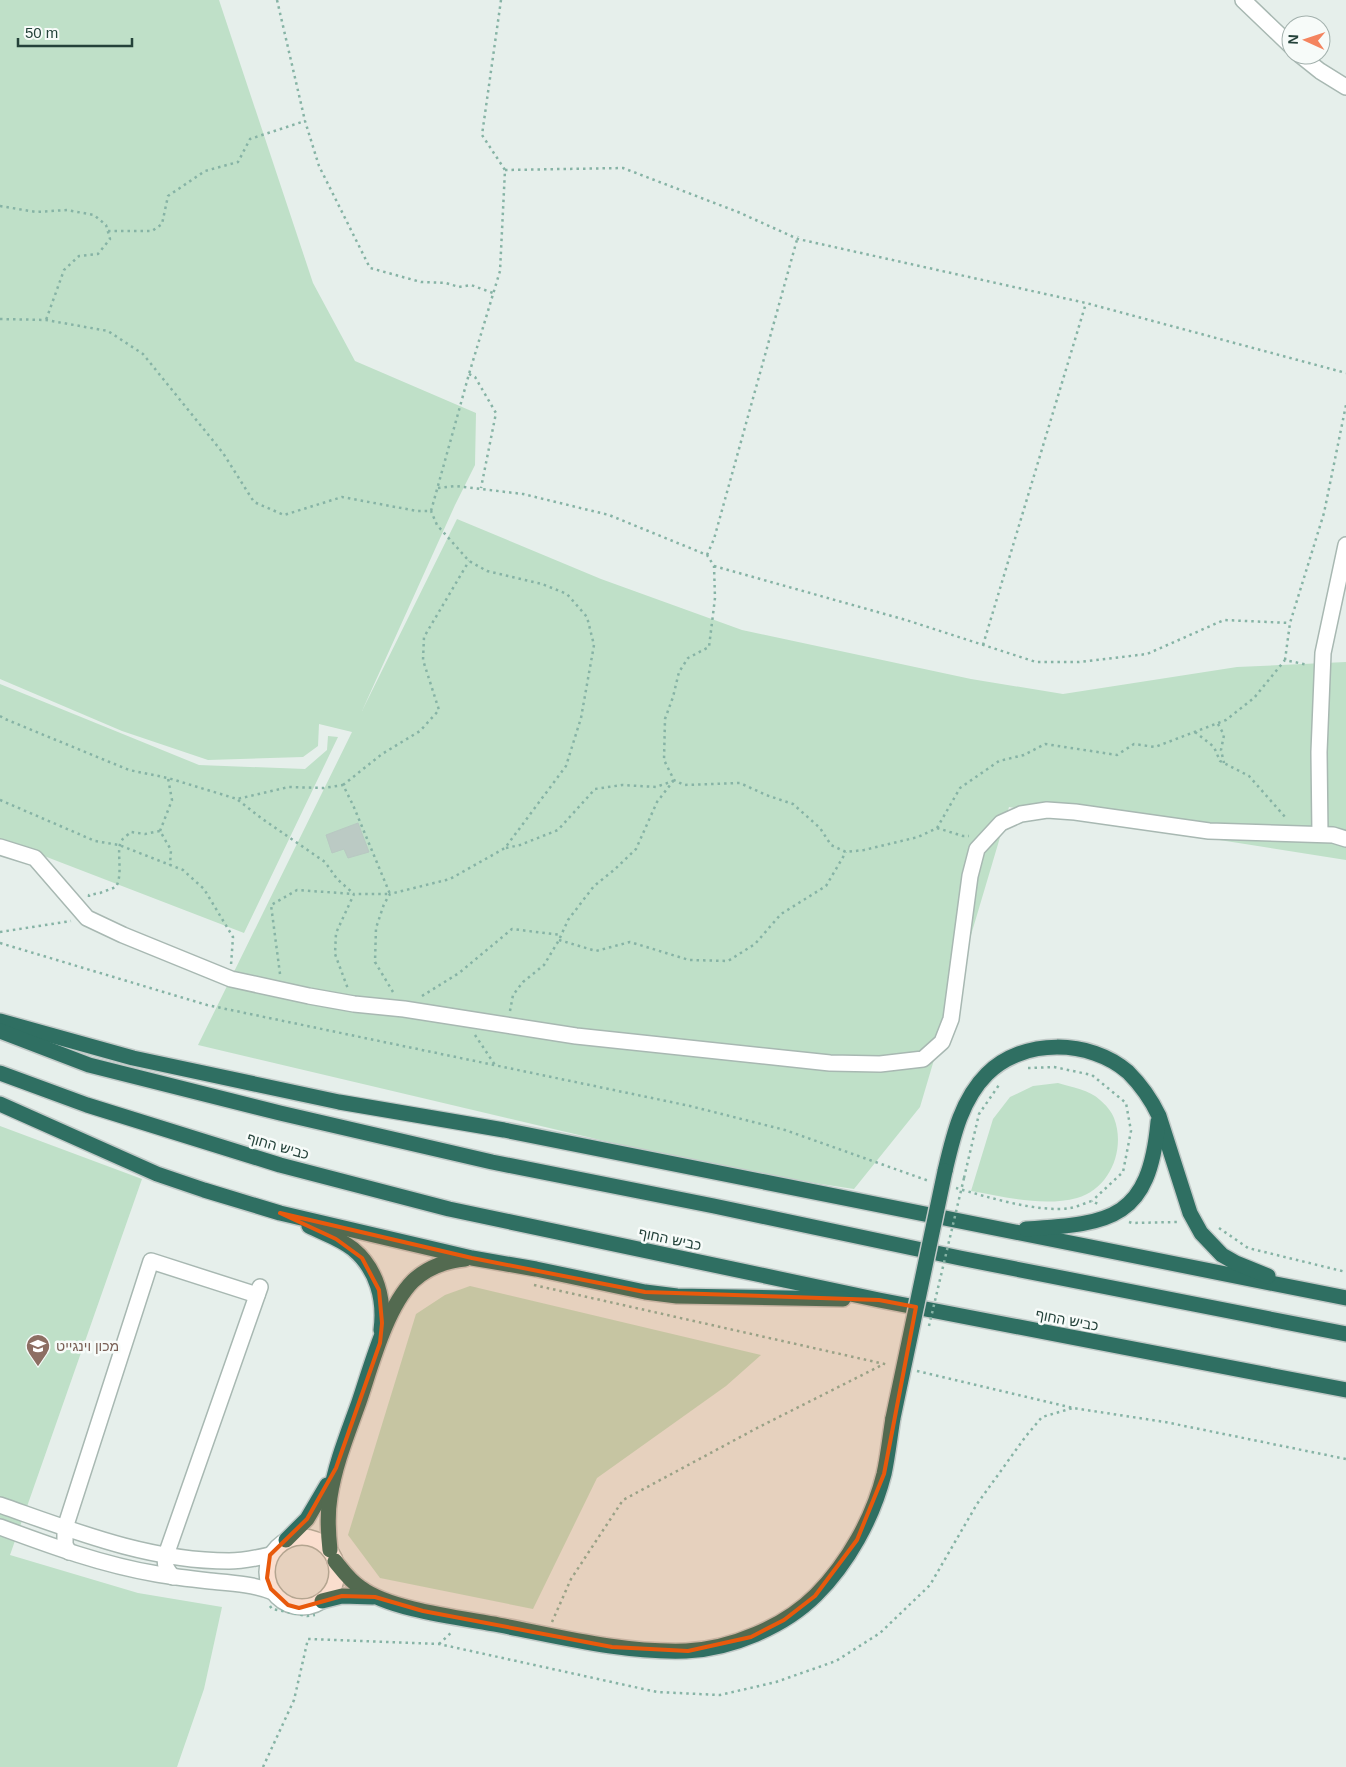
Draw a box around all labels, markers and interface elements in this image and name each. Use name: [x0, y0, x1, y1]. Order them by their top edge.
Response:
scale bar: [18, 15, 131, 47]
north arrow: [1281, 15, 1331, 65]
text: 50 m: [25, 24, 58, 41]
text: N: [1285, 34, 1301, 45]
street label: כביש החוף: [245, 1130, 311, 1162]
street label: כביש החוף: [637, 1225, 703, 1253]
street label: כביש החוף: [1034, 1306, 1100, 1334]
school or university icon: מכון וינגייט: [25, 1333, 51, 1367]
place label: מכון וינגייט: [56, 1338, 119, 1354]

